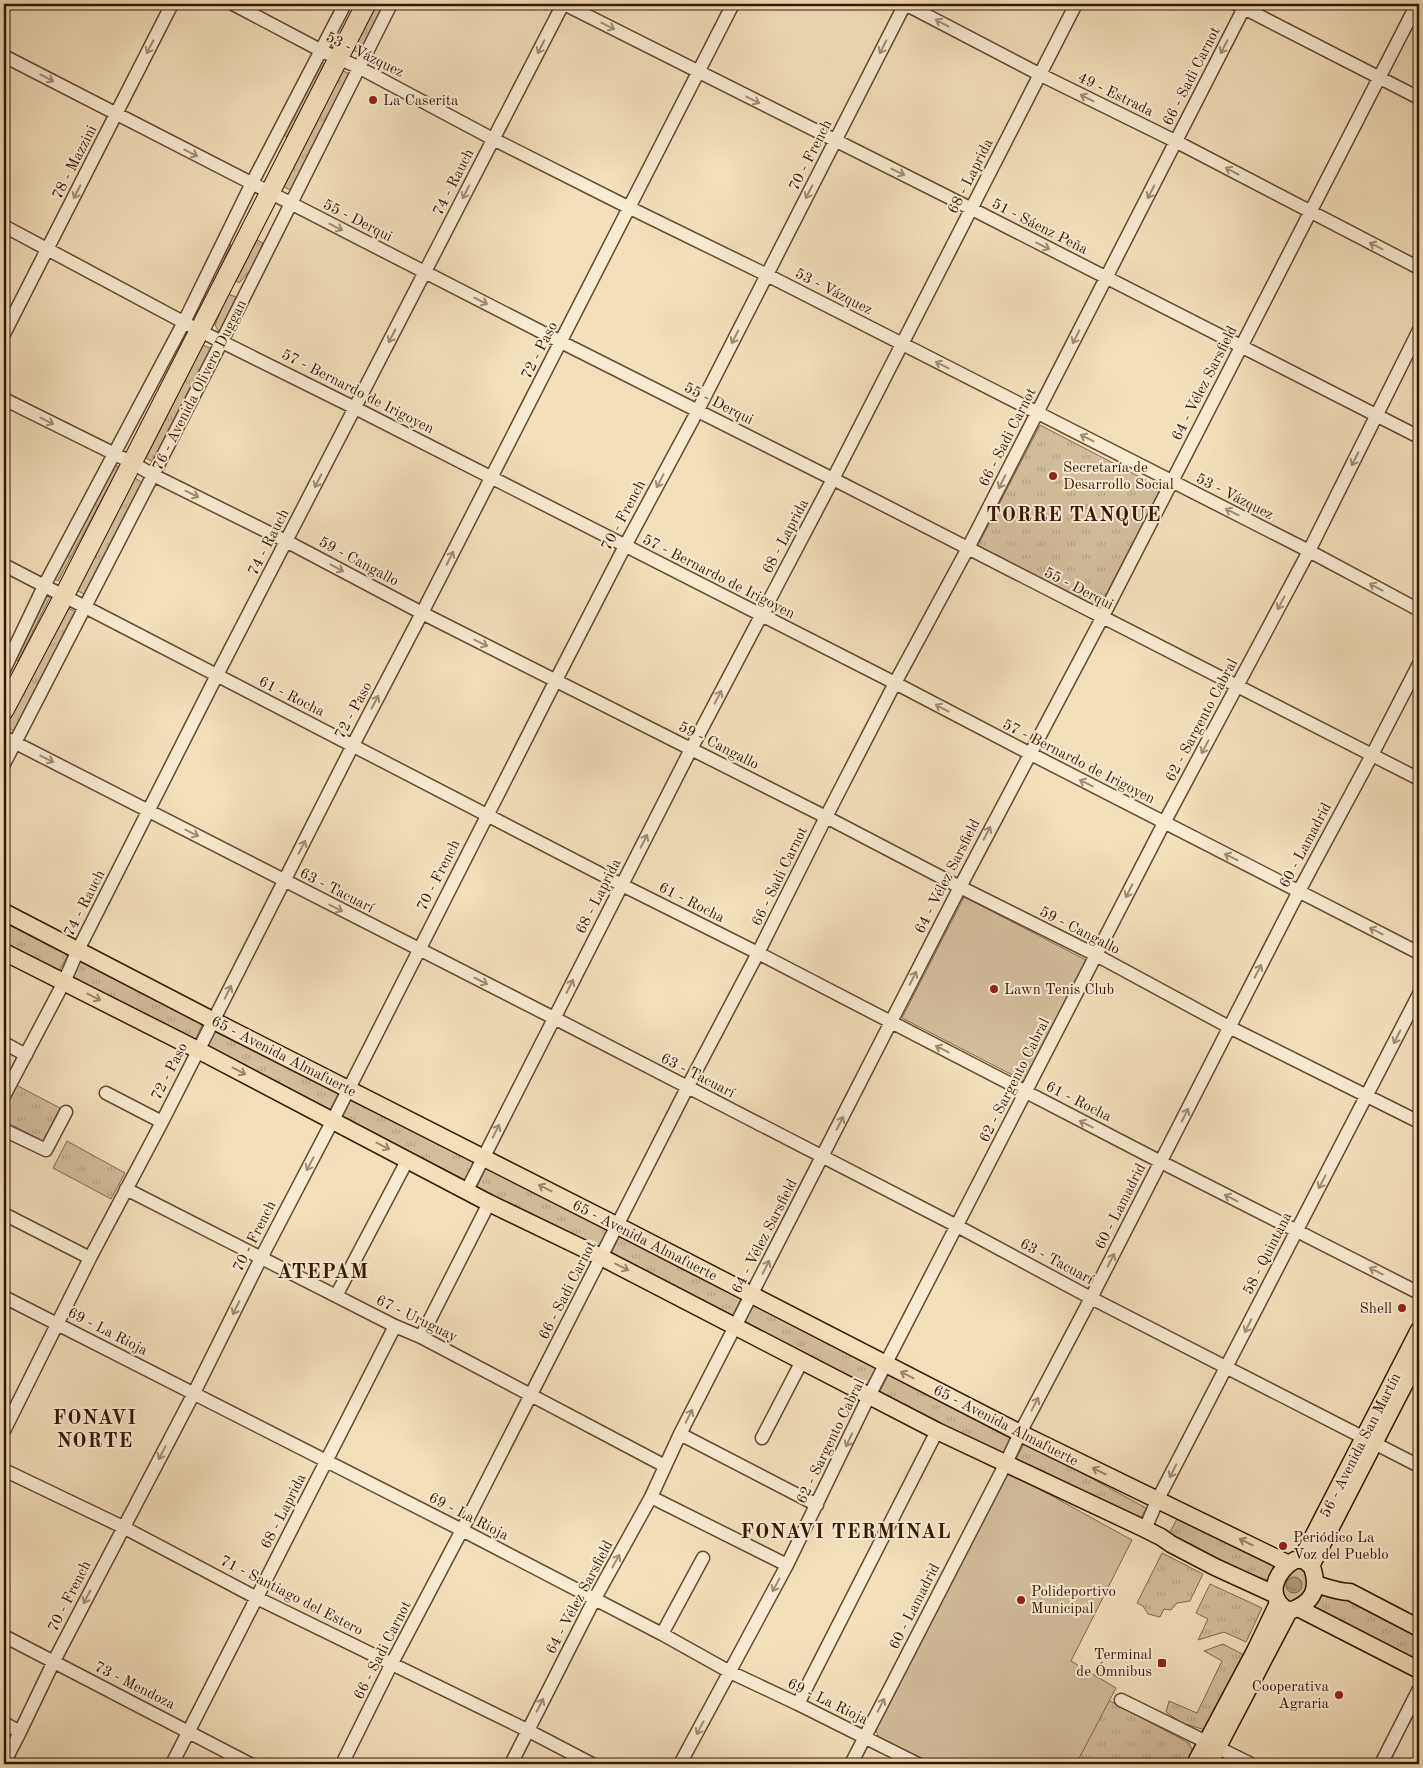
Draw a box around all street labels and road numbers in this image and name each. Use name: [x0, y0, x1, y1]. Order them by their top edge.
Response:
street label: 66 - Sadi Carnot: [1161, 25, 1224, 128]
street label: 53 - Vázquez: [323, 30, 406, 81]
street label: 49 - Estrada: [1075, 71, 1156, 120]
street label: 70 - French: [787, 118, 836, 194]
street label: 78 - Mazzini: [50, 123, 100, 202]
street label: 68 - Laprida: [946, 136, 997, 217]
street label: 74 - Rauch: [431, 147, 477, 218]
street label: 55 - Derqui: [320, 197, 394, 245]
street label: 51 - Sáenz Peña: [989, 197, 1090, 258]
street label: 53 - Vázquez: [792, 266, 874, 318]
street label: 76 - Avenida Olivero Duggan: [151, 298, 250, 474]
street label: 72 - Paso: [520, 320, 561, 382]
street label: 64 - Vélez Sarsfield: [1170, 324, 1241, 443]
street label: 57 - Bernardo de Irigoyen: [279, 347, 436, 437]
street label: 55 - Derqui: [681, 380, 755, 428]
street label: 66 - Sadi Carnot: [977, 386, 1040, 489]
street label: 53 - Vázquez: [1193, 471, 1275, 523]
street label: 70 - French: [600, 478, 649, 553]
street label: 68 - Laprida: [760, 496, 812, 576]
street label: 74 - Rauch: [246, 507, 292, 578]
street label: 57 - Bernardo de Irigoyen: [640, 532, 797, 622]
street label: 59 - Cangallo: [316, 535, 401, 590]
street label: 55 - Derqui: [1041, 565, 1115, 613]
street label: 62 - Sargento Cabral: [1164, 657, 1241, 785]
street label: 61 - Rocha: [256, 674, 327, 721]
street label: 72 - Paso: [333, 680, 376, 742]
street label: 57 - Bernardo de Irigoyen: [1000, 717, 1157, 807]
street label: 59 - Cangallo: [676, 720, 761, 773]
street label: 60 - Lamadrid: [1278, 801, 1335, 891]
street label: 64 - Vélez Sarsfield: [913, 817, 984, 936]
street label: 66 - Sadi Carnot: [750, 825, 811, 929]
street label: 70 - French: [415, 838, 464, 914]
street label: 68 - Laprida: [574, 856, 625, 937]
street label: 63 - Tacuarí: [297, 866, 377, 917]
street label: 74 - Rauch: [62, 868, 108, 939]
street label: 61 - Rocha: [656, 880, 727, 927]
street label: 59 - Cangallo: [1037, 905, 1122, 958]
street label: 65 - Avenida Almafuerte: [208, 1014, 358, 1101]
street label: 62 - Sargento Cabral: [978, 1016, 1053, 1145]
street label: 72 - Paso: [150, 1041, 191, 1103]
street label: 63 - Tacuarí: [658, 1051, 738, 1102]
street label: 61 - Rocha: [1043, 1079, 1114, 1126]
street label: 60 - Lamadrid: [1093, 1161, 1149, 1252]
street label: 64 - Vélez Sarsfield: [730, 1177, 801, 1296]
street label: 65 - Avenida Almafuerte: [569, 1198, 719, 1285]
street label: 70 - French: [231, 1199, 280, 1275]
street label: 58 - Quintana: [1241, 1210, 1296, 1297]
street label: 63 - Tacuarí: [1017, 1237, 1096, 1288]
street label: 66 - Sadi Carnot: [537, 1239, 600, 1342]
street label: 67 - Uruguay: [373, 1293, 459, 1345]
street label: 69 - La Rioja: [65, 1306, 150, 1359]
street label: 56 - Avenida San Martín: [1318, 1371, 1404, 1520]
street label: 62 - Sargento Cabral: [795, 1377, 868, 1506]
street label: 65 - Avenida Almafuerte: [930, 1383, 1080, 1470]
street label: 68 - Laprida: [259, 1471, 310, 1552]
street label: 69 - La Rioja: [426, 1491, 511, 1544]
street label: 64 - Vélez Sarsfield: [544, 1538, 617, 1657]
street label: 71 - Santiago del Estero: [217, 1554, 365, 1639]
street label: 70 - French: [46, 1559, 95, 1635]
street label: 60 - Lamadrid: [887, 1561, 943, 1652]
street label: 66 - Sadi Carnot: [352, 1599, 415, 1702]
street label: 73 - Mendoza: [92, 1660, 178, 1713]
street label: 69 - La Rioja: [785, 1676, 870, 1729]

